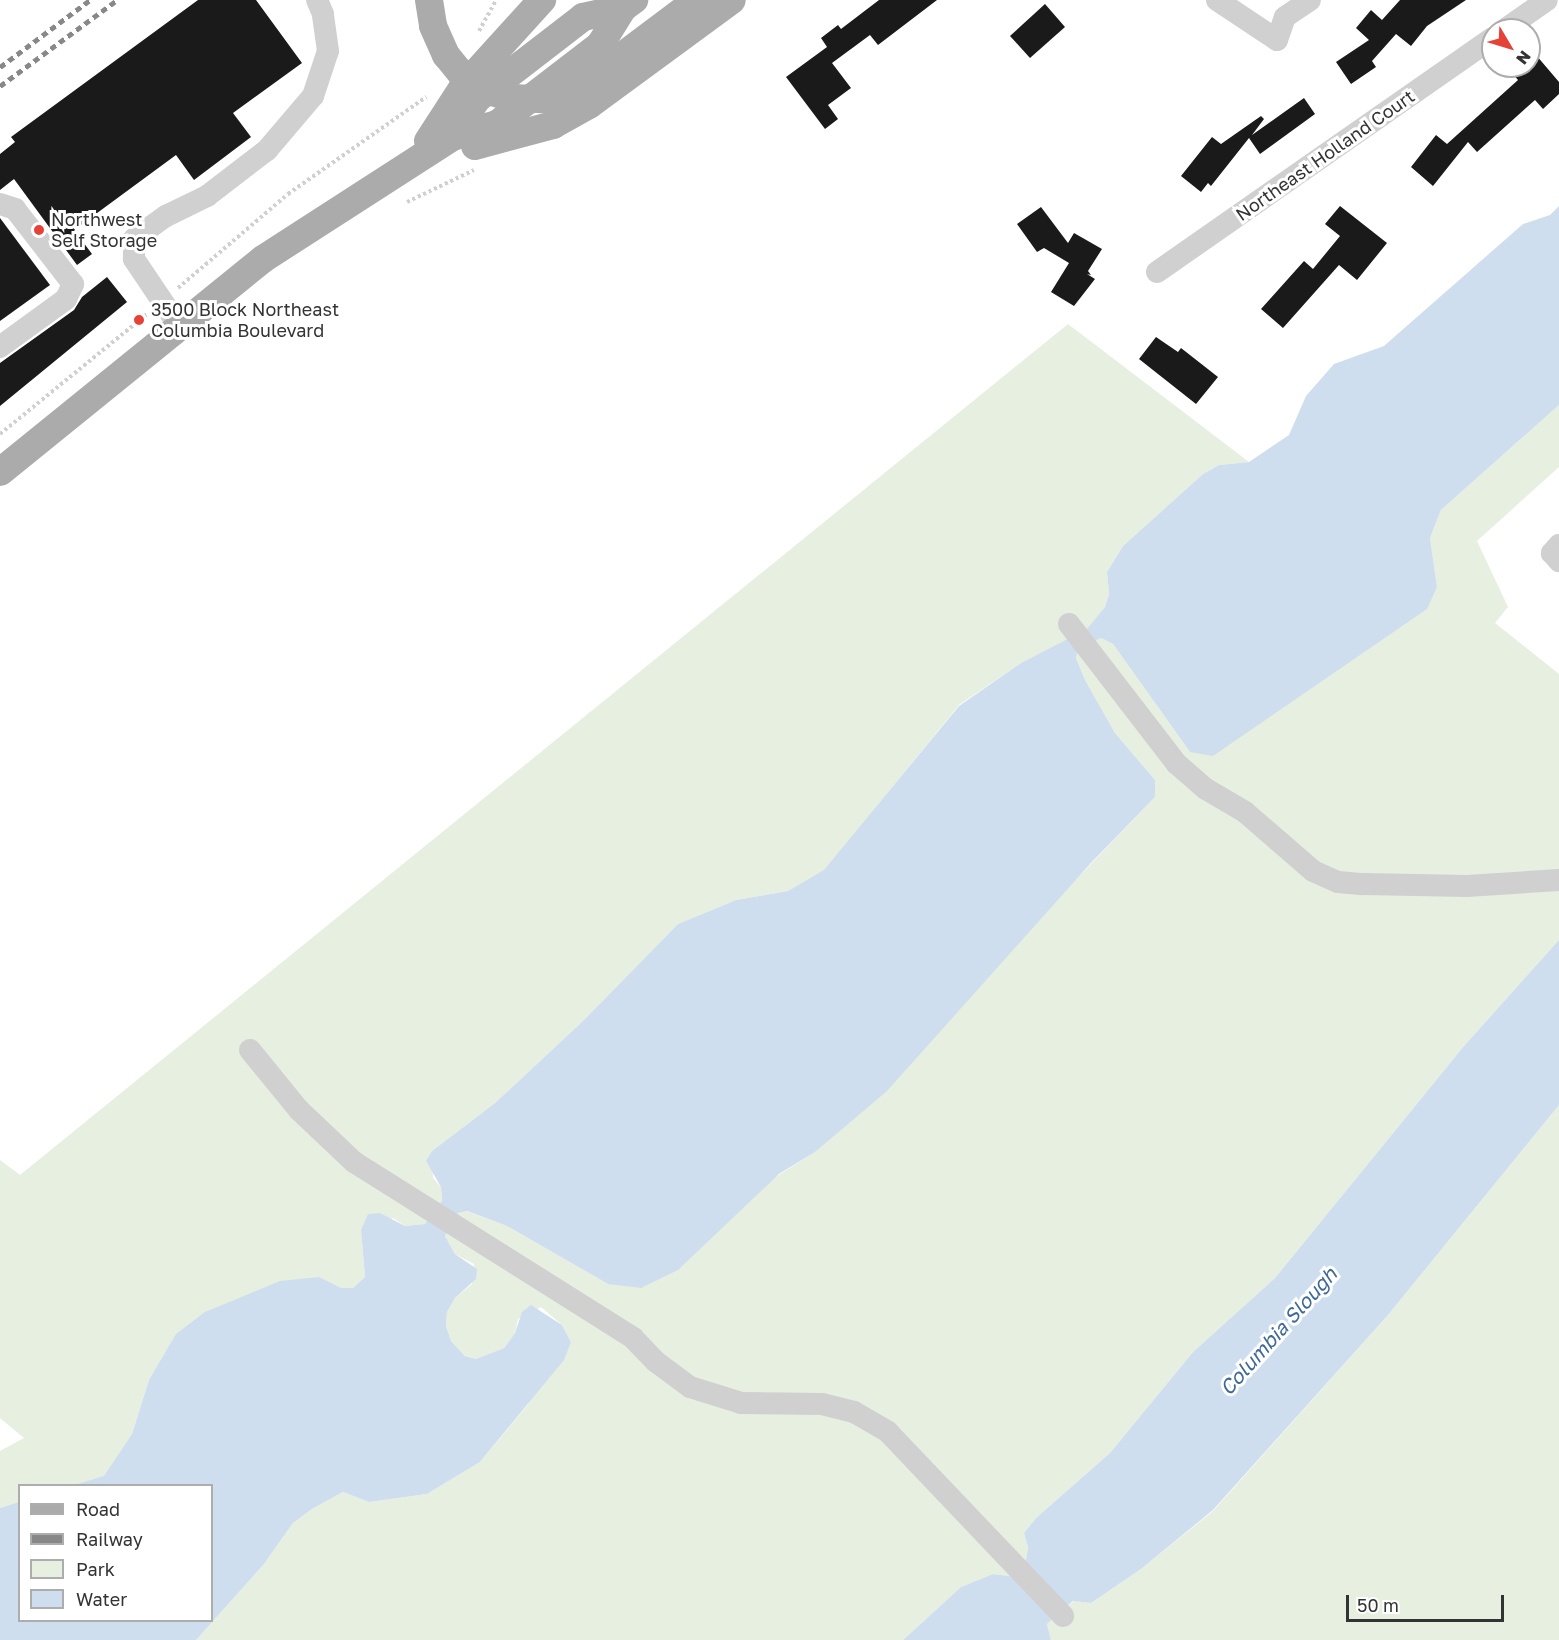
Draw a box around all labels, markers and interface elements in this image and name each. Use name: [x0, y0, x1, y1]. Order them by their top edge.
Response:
north arrow: [1481, 18, 1541, 78]
text: N: [1512, 47, 1535, 69]
street label: Northeast Holland Court: [1231, 85, 1419, 225]
place label: Northwest Self Storage: [51, 209, 157, 252]
marker: Northwest Self Storage: [32, 223, 46, 237]
place label: 3500 Block Northeast Columbia Boulevard: [151, 299, 339, 342]
marker: 3500 Block Northeast Columbia Boulevard: [132, 313, 146, 327]
water label: Columbia Slough: [1214, 1262, 1342, 1400]
legend: [18, 1484, 213, 1622]
text: Road: [76, 1498, 120, 1520]
text: Railway: [76, 1528, 143, 1550]
text: Park: [76, 1558, 115, 1580]
scale bar: [1349, 1583, 1506, 1621]
text: Water: [76, 1588, 127, 1610]
text: 50 m: [1357, 1594, 1399, 1616]

